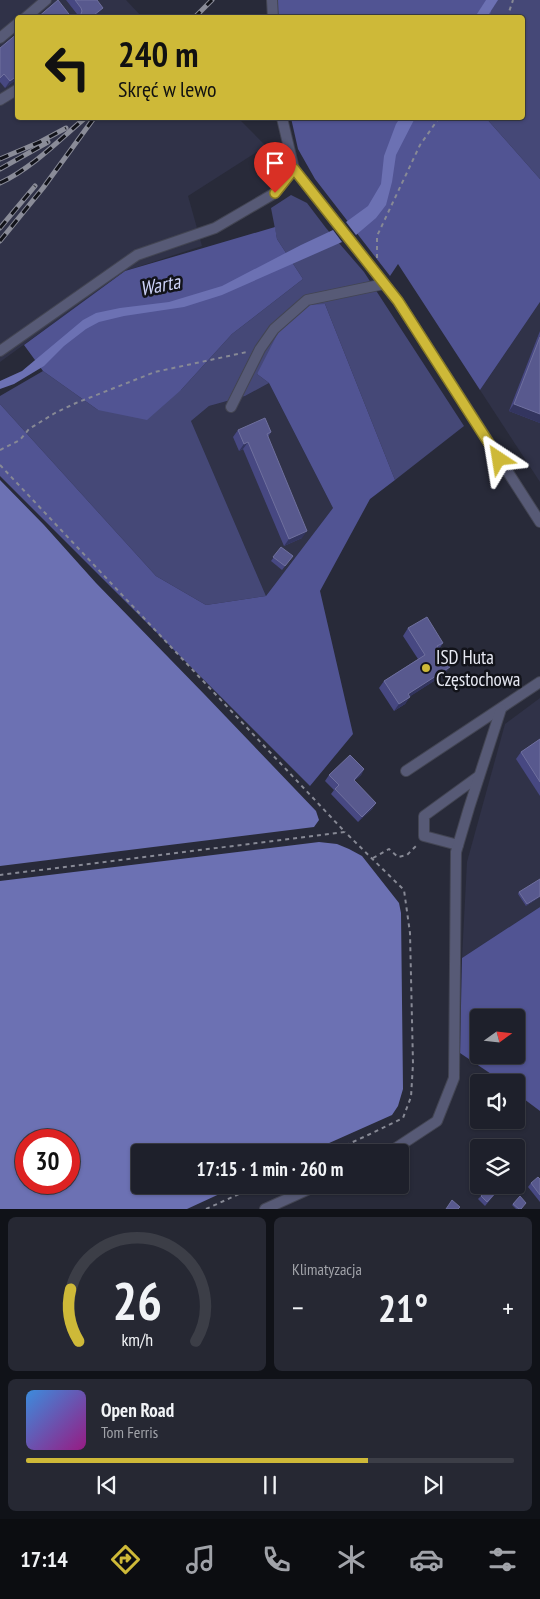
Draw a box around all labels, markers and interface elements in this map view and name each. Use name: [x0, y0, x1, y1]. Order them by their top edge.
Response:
text: 240 m: [118, 31, 199, 77]
icon: left: [35, 35, 100, 100]
text: Skręć w lewo: [118, 75, 216, 103]
pin: [254, 142, 296, 193]
icon: arrive: [261, 149, 289, 177]
water label: Warta: [138, 268, 183, 302]
position arrow: [472, 432, 524, 484]
place label: ISD Huta Częstochowa: [436, 645, 520, 691]
marker: ISD Huta Częstochowa: [420, 662, 432, 674]
north arrow: [470, 1009, 525, 1064]
map controls: [470, 1009, 525, 1194]
button: sound: [470, 1074, 525, 1129]
speed limit sign: 30: [15, 1129, 80, 1194]
button: layers: [470, 1139, 525, 1194]
text: 17:15 · 1 min · 260 m: [197, 1157, 343, 1181]
text: Klimatyzacja: [292, 1259, 362, 1279]
text: 26: [112, 1267, 162, 1334]
text: 21°: [378, 1283, 428, 1332]
text: −: [292, 1289, 304, 1326]
text: +: [502, 1289, 514, 1326]
text: km/h: [121, 1328, 153, 1351]
text: Open Road: [101, 1398, 174, 1422]
text: Tom Ferris: [101, 1422, 158, 1442]
icon: previous: [93, 1471, 121, 1499]
icon: pause: [256, 1471, 284, 1499]
icon: next: [419, 1471, 447, 1499]
icon: directions: [108, 1542, 143, 1577]
icon: music: [183, 1542, 218, 1577]
icon: phone: [259, 1542, 294, 1577]
icon: climate: [334, 1542, 369, 1577]
icon: car: [409, 1542, 444, 1577]
icon: filters: [485, 1542, 520, 1577]
text: 17:14: [20, 1545, 68, 1573]

